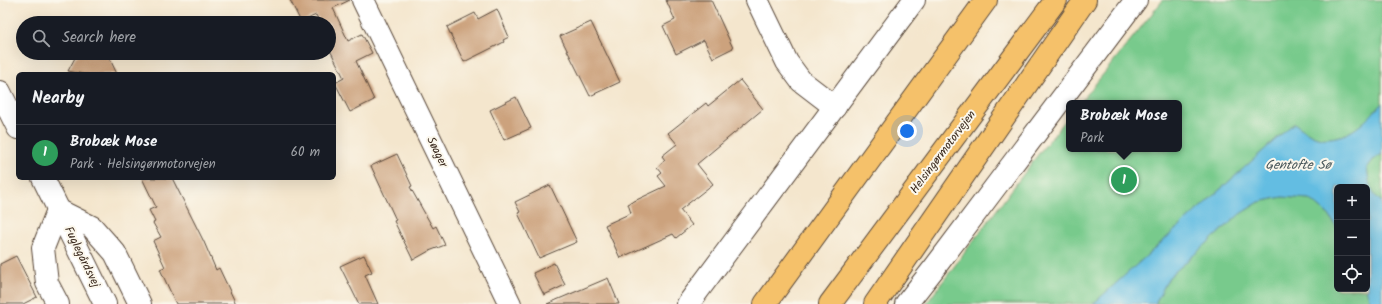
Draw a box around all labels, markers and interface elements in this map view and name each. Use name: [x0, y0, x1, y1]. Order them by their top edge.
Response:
search box: [16, 16, 336, 60]
text: Search here: [62, 26, 136, 50]
icon: search: [30, 27, 52, 49]
text: Nearby: [32, 85, 84, 112]
popup: [1066, 100, 1182, 152]
text: Brobæk Mose: [1080, 104, 1168, 128]
street label: Helsingørmotorvejen: [905, 106, 981, 198]
your location: [897, 121, 917, 141]
text: Park: [1080, 128, 1104, 149]
text: Brobæk Mose: [70, 130, 157, 154]
street label: Søager: [421, 133, 453, 172]
text: 1: [43, 142, 47, 163]
text: 60 m: [291, 142, 320, 163]
text: Park · Helsingørmotorvejen: [70, 154, 216, 175]
water label: Gentofte Sø: [1265, 155, 1333, 176]
pin: 1: [1111, 165, 1137, 195]
map controls: [1334, 184, 1370, 292]
button: +: [1334, 184, 1370, 220]
button: −: [1334, 220, 1370, 256]
street label: Fuglegårdsvej: [59, 223, 105, 292]
button: locate: [1334, 256, 1370, 292]

